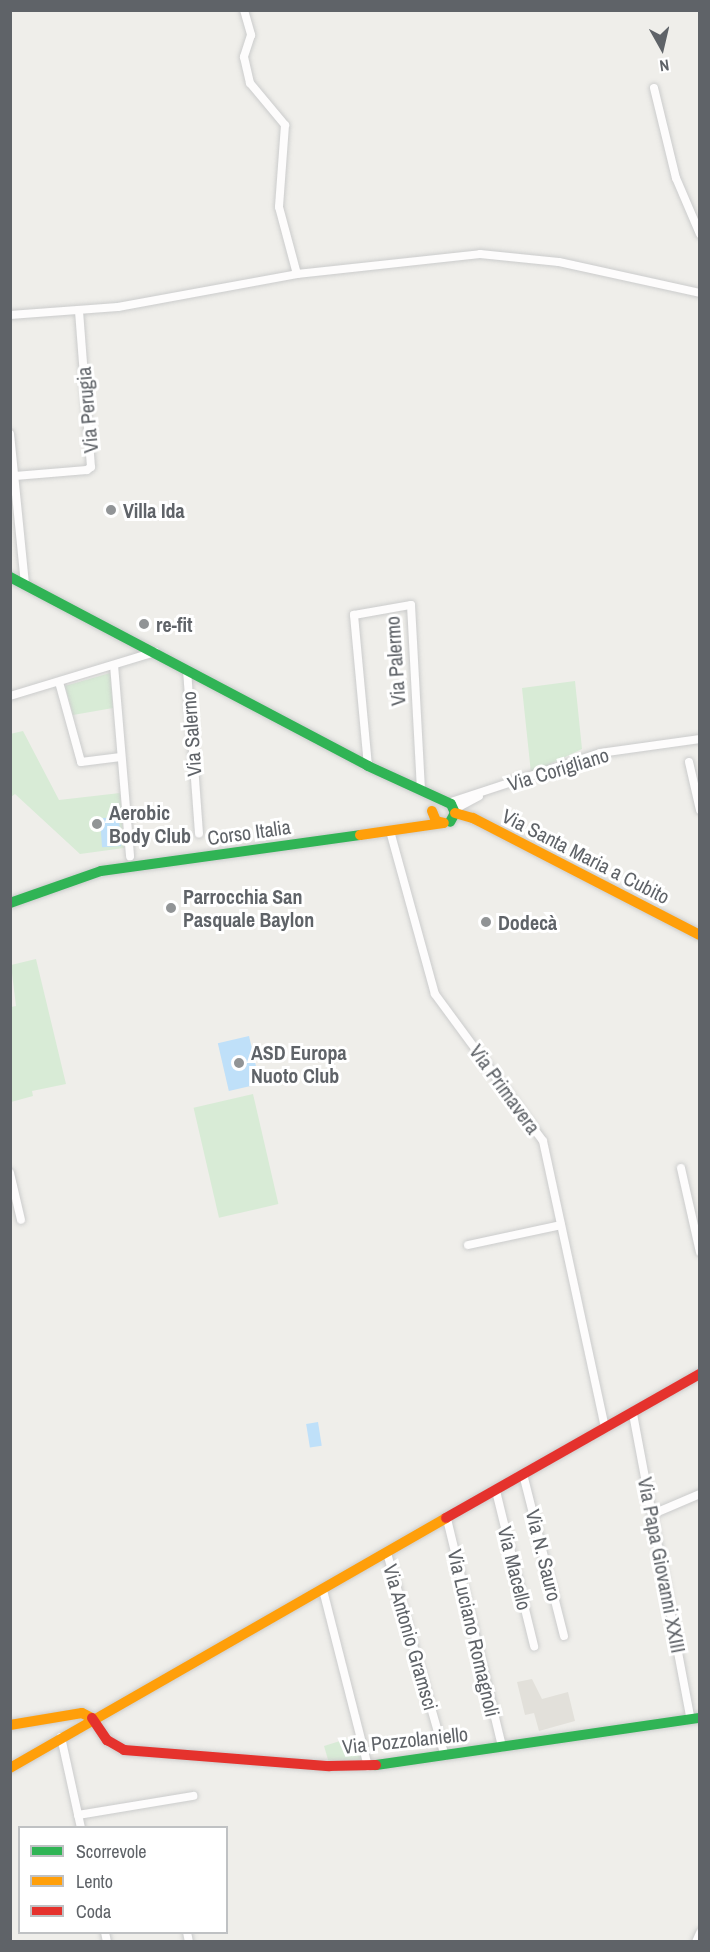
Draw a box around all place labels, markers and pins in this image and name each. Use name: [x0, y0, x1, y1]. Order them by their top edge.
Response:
place label: Villa Ida: [123, 498, 185, 522]
marker: Villa Ida: [104, 503, 118, 517]
place label: re-fit: [156, 612, 192, 636]
marker: re-fit: [137, 617, 151, 631]
place label: Aerobic Body Club: [109, 801, 191, 848]
marker: Aerobic Body Club: [90, 817, 104, 831]
place label: Parrocchia San Pasquale Baylon: [183, 885, 314, 932]
marker: Parrocchia San Pasquale Baylon: [164, 901, 178, 915]
place label: Dodecà: [498, 910, 557, 934]
marker: Dodecà: [479, 915, 493, 929]
place label: ASD Europa Nuoto Club: [251, 1040, 347, 1087]
marker: ASD Europa Nuoto Club: [232, 1056, 246, 1070]

